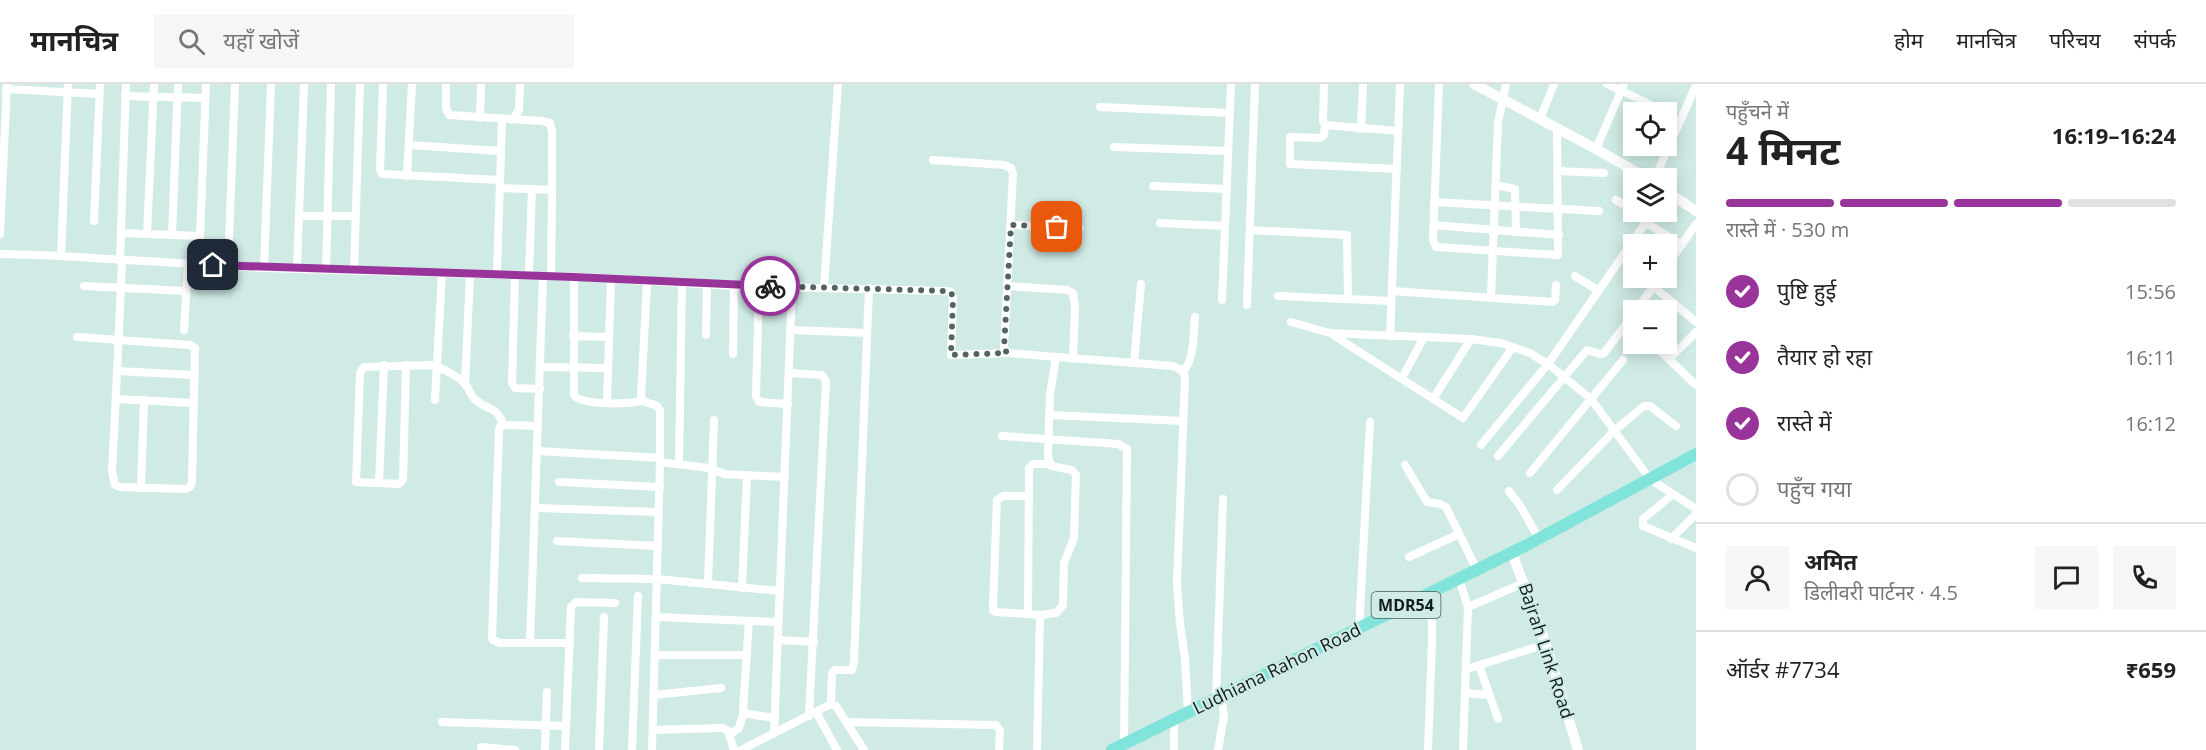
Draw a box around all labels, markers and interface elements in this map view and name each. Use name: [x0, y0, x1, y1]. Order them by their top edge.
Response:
search box: [154, 14, 574, 68]
text: मानचित्र: [30, 21, 118, 59]
icon: search: [175, 25, 208, 58]
text: यहाँ खोजें: [223, 25, 299, 55]
text: होम: [1894, 26, 1923, 54]
text: मानचित्र: [1956, 26, 2016, 54]
text: परिचय: [2049, 26, 2101, 54]
text: संपर्क: [2134, 26, 2176, 54]
text: पहुँचने में: [1726, 98, 1789, 125]
map controls: [1623, 102, 1677, 354]
button: locate: [1623, 102, 1677, 156]
text: 16:19–16:24: [2052, 120, 2176, 150]
text: 4 मिनट: [1726, 123, 1840, 176]
button: layers: [1623, 168, 1677, 222]
pin: [1031, 201, 1082, 252]
icon: bag: [1040, 210, 1073, 243]
text: रास्ते में · 530 m: [1726, 216, 1849, 243]
button: +: [1623, 234, 1677, 288]
pin: [187, 239, 238, 290]
icon: home: [196, 248, 229, 281]
courier: [740, 256, 800, 316]
icon: bike: [754, 270, 787, 303]
icon: check: [1726, 275, 1759, 308]
text: पुष्टि हुई: [1777, 275, 1836, 305]
text: 15:56: [2125, 278, 2176, 305]
button: −: [1623, 300, 1677, 354]
icon: check: [1726, 341, 1759, 374]
text: तैयार हो रहा: [1777, 341, 1872, 371]
text: 16:11: [2125, 344, 2176, 371]
icon: check: [1726, 407, 1759, 440]
text: रास्ते में: [1777, 407, 1832, 437]
text: 16:12: [2125, 410, 2176, 437]
text: पहुँच गया: [1777, 473, 1852, 503]
button: person: [1726, 546, 1789, 609]
text: अमित: [1804, 546, 1857, 576]
button: chat: [2035, 546, 2098, 609]
button: phone: [2113, 546, 2176, 609]
text: डिलीवरी पार्टनर · 4.5: [1804, 579, 1958, 606]
street label: Bajrah Link Road: [1514, 580, 1580, 722]
road number: MDR54: [1372, 592, 1440, 618]
street label: Ludhiana Rahon Road: [1188, 617, 1365, 719]
text: ऑर्डर #7734: [1726, 654, 1840, 684]
text: ₹659: [2126, 654, 2176, 684]

